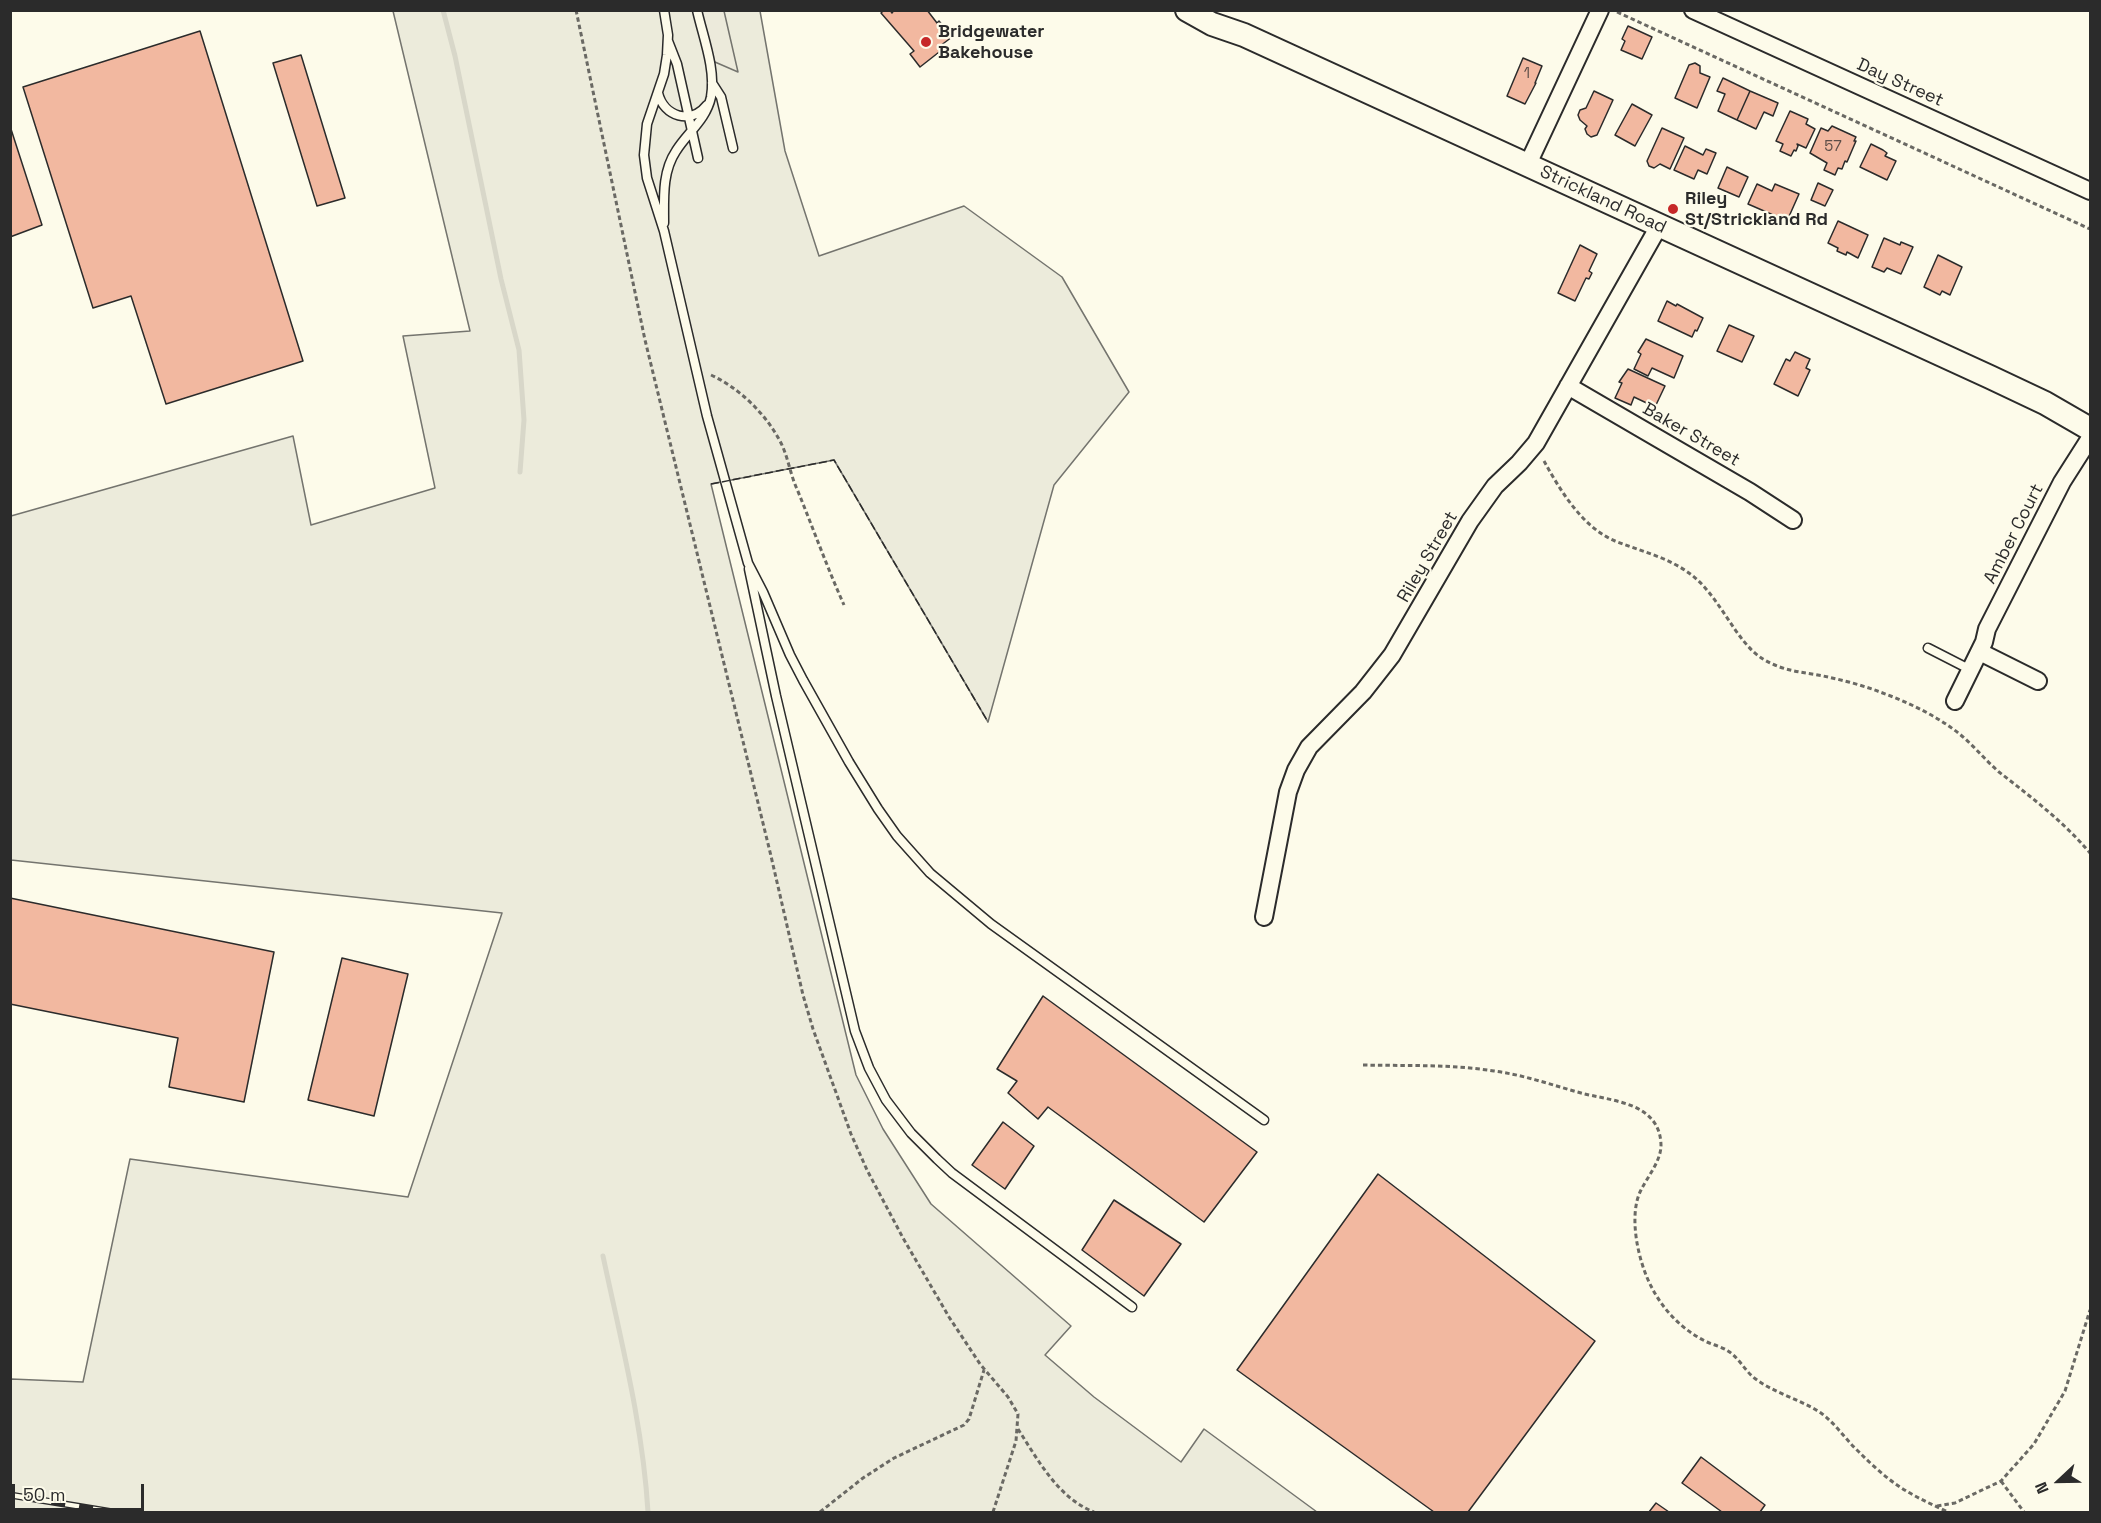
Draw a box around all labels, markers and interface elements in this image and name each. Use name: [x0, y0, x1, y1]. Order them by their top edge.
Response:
place label: Bridgewater Bakehouse: [938, 21, 1044, 63]
marker: Bridgewater Bakehouse: [919, 35, 933, 49]
street label: Day Street: [1853, 54, 1947, 112]
house number: 1: [1524, 65, 1530, 83]
house number: 57: [1824, 138, 1842, 156]
street label: Strickland Road: [1536, 161, 1670, 239]
place label: Riley St/Strickland Rd: [1685, 188, 1828, 230]
marker: Riley St/Strickland Rd: [1666, 202, 1680, 216]
street label: Baker Street: [1639, 399, 1743, 471]
street label: Amber Court: [1980, 480, 2048, 588]
street label: Riley Street: [1393, 508, 1463, 606]
north arrow: [2029, 1451, 2089, 1511]
scale bar: [15, 1472, 147, 1510]
text: N: [2030, 1479, 2054, 1497]
text: 50 m: [23, 1483, 65, 1506]

